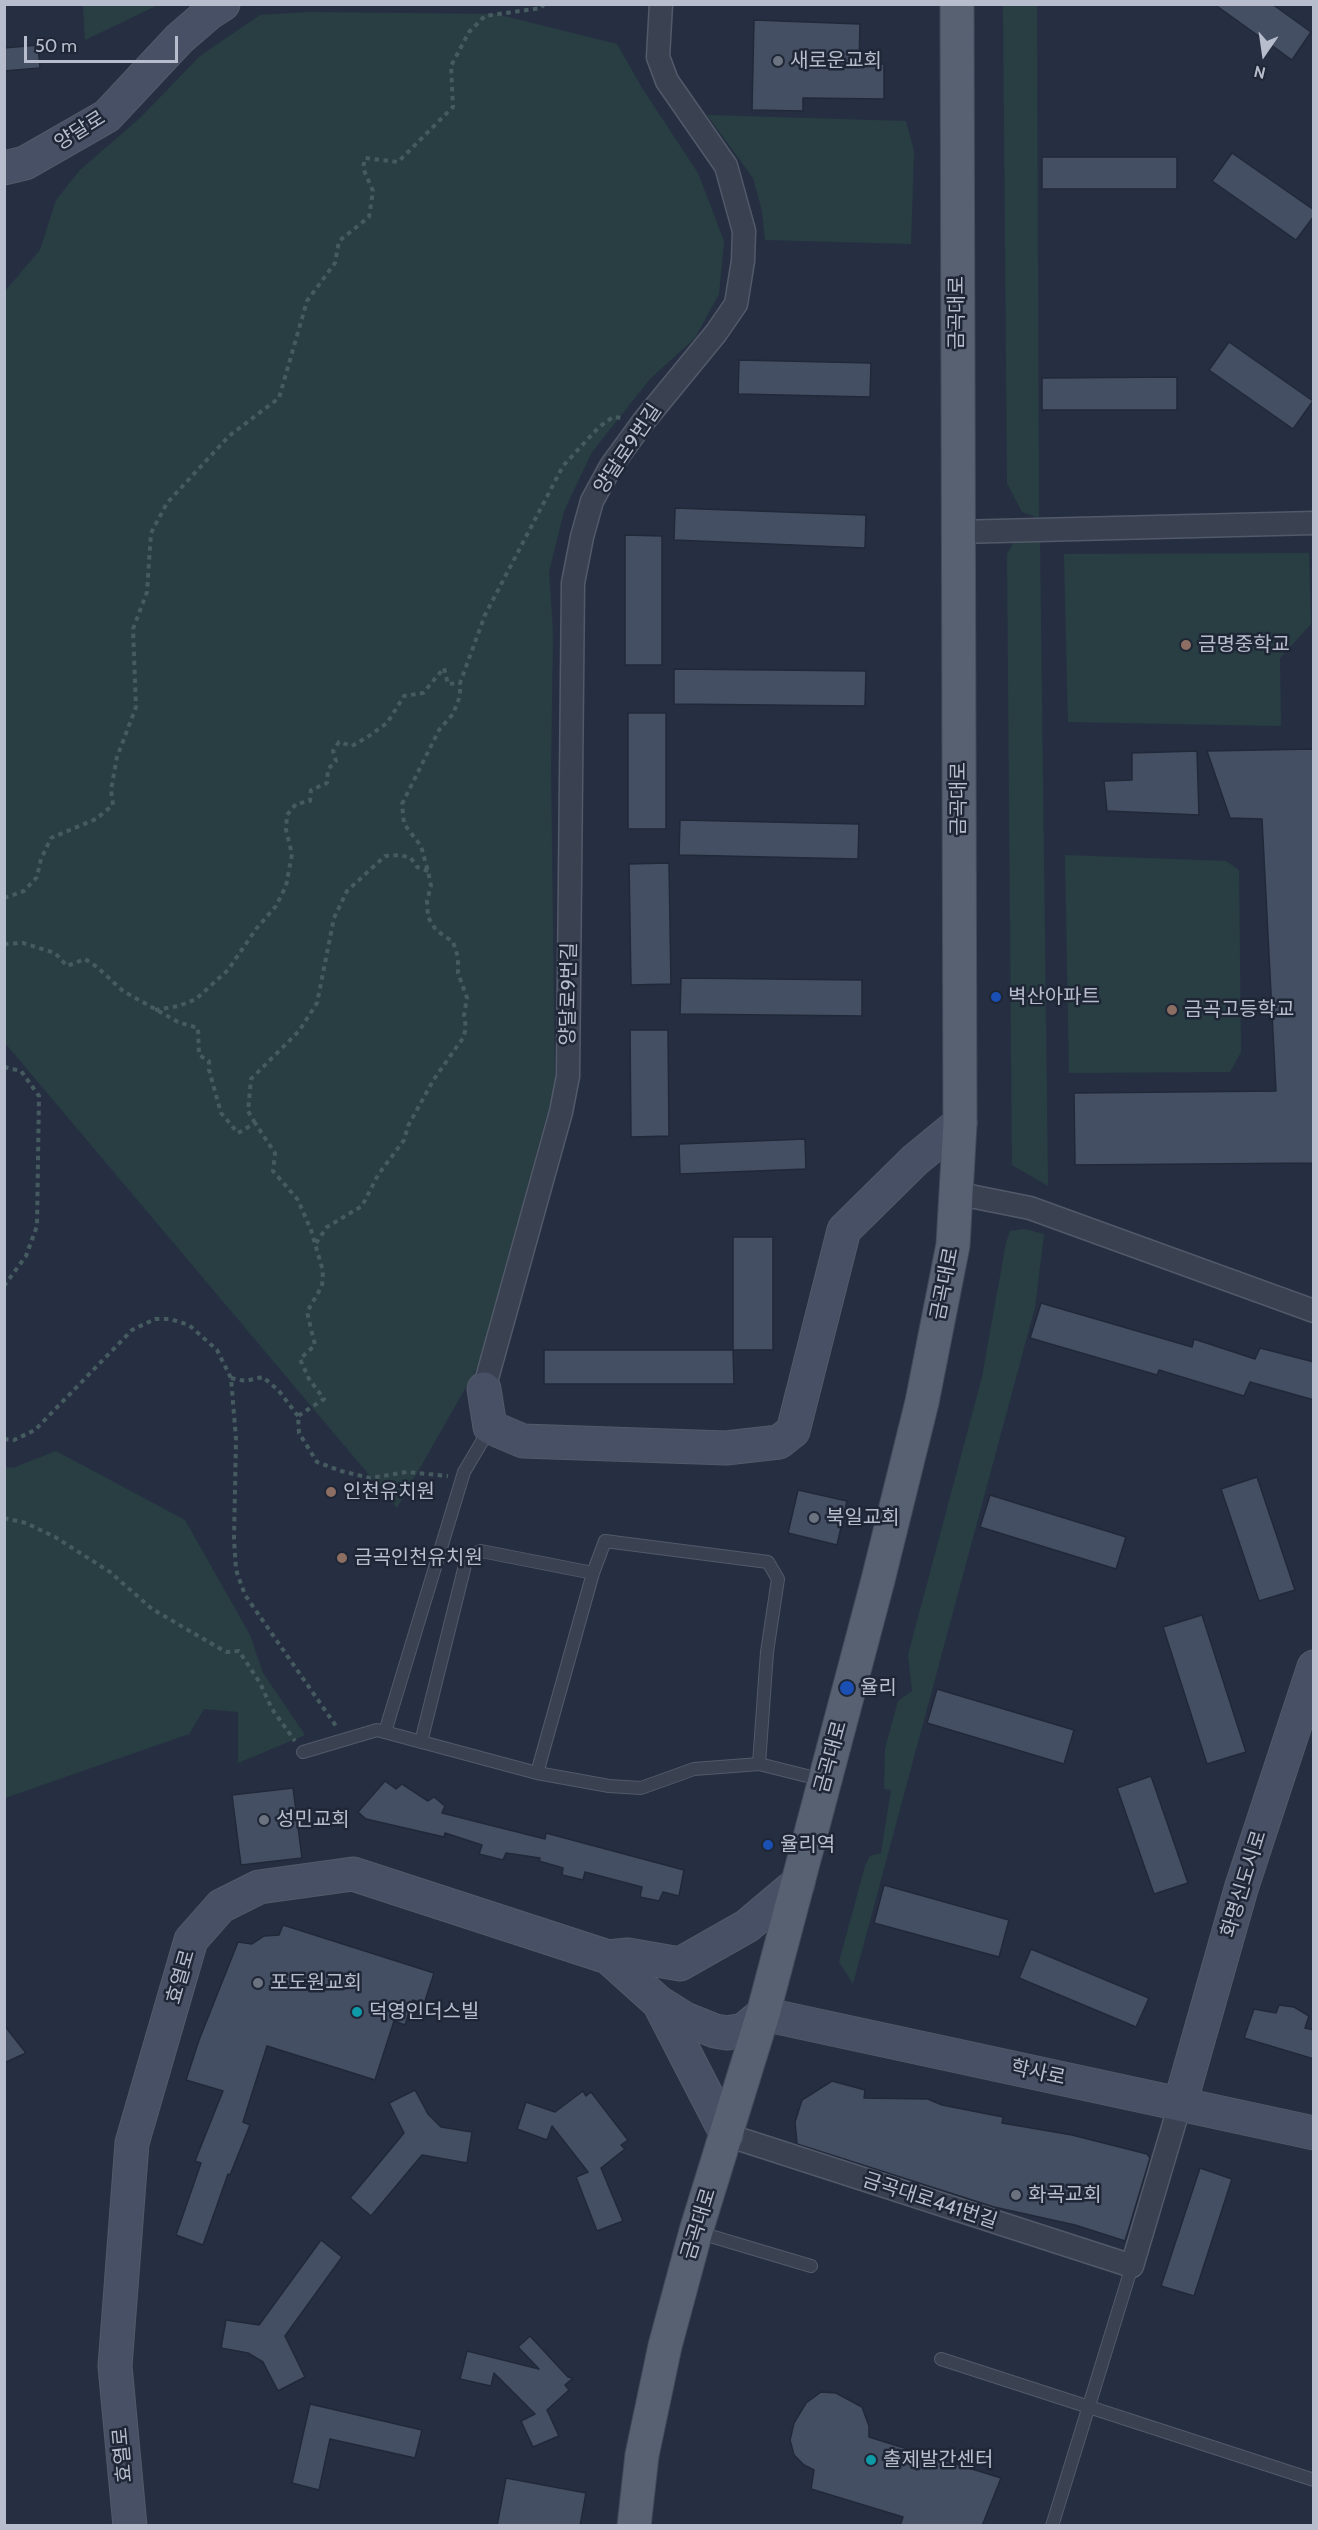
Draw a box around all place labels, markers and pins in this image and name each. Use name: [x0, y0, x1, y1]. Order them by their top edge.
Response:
place label: 새로운교회: [790, 49, 882, 73]
marker: 새로운교회: [771, 54, 785, 68]
place label: 금명중학교: [1198, 633, 1290, 657]
marker: 금명중학교: [1179, 638, 1193, 652]
place label: 벽산아파트: [1008, 985, 1100, 1009]
marker: 벽산아파트: [989, 990, 1003, 1004]
place label: 금곡고등학교: [1184, 998, 1294, 1022]
marker: 금곡고등학교: [1165, 1003, 1179, 1017]
place label: 인천유치원: [343, 1480, 435, 1504]
marker: 인천유치원: [324, 1485, 338, 1499]
place label: 북일교회: [826, 1506, 900, 1530]
marker: 북일교회: [807, 1511, 821, 1525]
place label: 금곡인천유치원: [354, 1546, 483, 1570]
marker: 금곡인천유치원: [335, 1551, 349, 1565]
place label: 율리: [860, 1676, 897, 1700]
marker: 율리: [838, 1679, 856, 1697]
place label: 성민교회: [276, 1808, 350, 1832]
marker: 성민교회: [257, 1813, 271, 1827]
place label: 율리역: [780, 1833, 835, 1857]
marker: 율리역: [761, 1838, 775, 1852]
place label: 포도원교회: [270, 1971, 362, 1995]
marker: 포도원교회: [251, 1976, 265, 1990]
place label: 덕영인더스빌: [369, 2000, 479, 2024]
marker: 덕영인더스빌: [350, 2005, 364, 2019]
place label: 화곡교회: [1028, 2183, 1102, 2207]
marker: 화곡교회: [1009, 2188, 1023, 2202]
place label: 출제발간센터: [883, 2448, 993, 2472]
marker: 출제발간센터: [864, 2453, 878, 2467]

